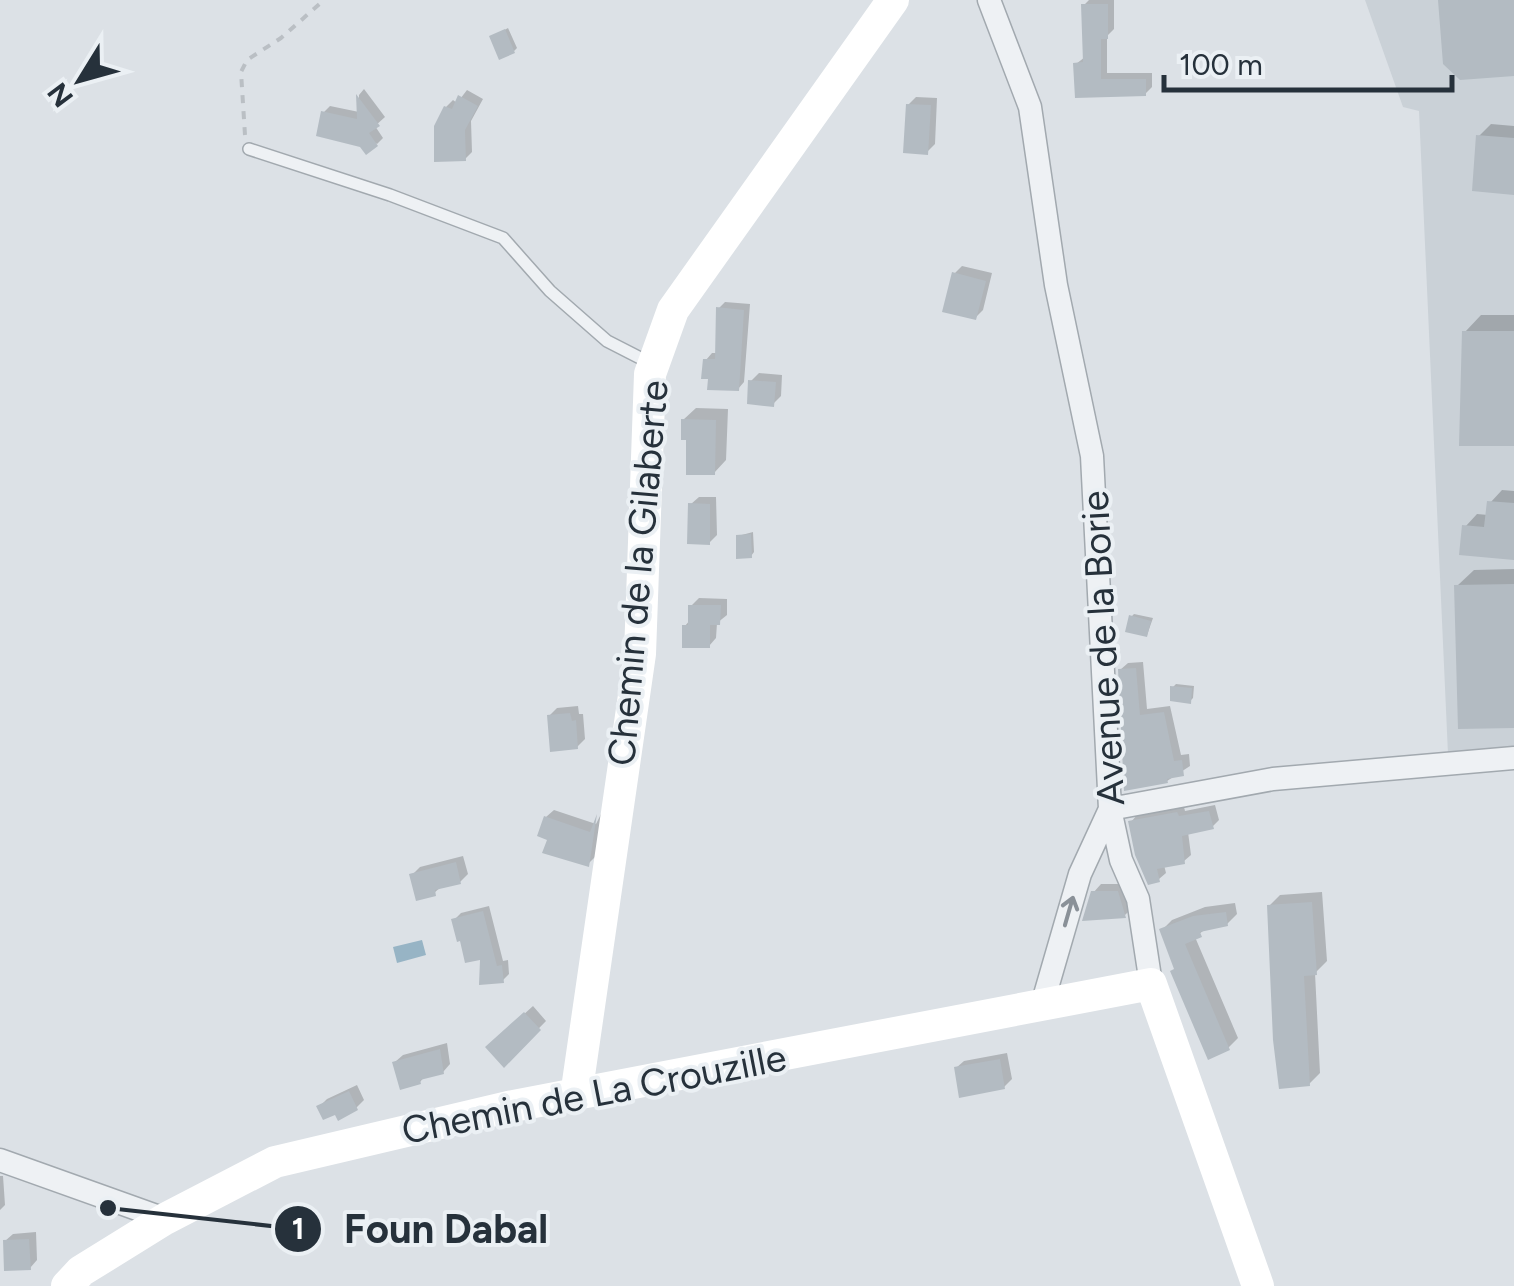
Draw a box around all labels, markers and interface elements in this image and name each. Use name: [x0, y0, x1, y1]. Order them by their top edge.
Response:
north arrow: [30, 30, 130, 130]
scale bar: [1164, 30, 1452, 92]
text: 100 m: [1179, 46, 1263, 83]
text: N: [40, 76, 80, 114]
street label: Chemin de la Gilaberte: [598, 378, 678, 768]
street label: Avenue de la Borie: [1072, 489, 1134, 807]
one-way arrow: [1061, 896, 1079, 927]
street label: Chemin de La Crouzille: [398, 1034, 790, 1154]
callout: Foun Dabal: [273, 1194, 568, 1264]
text: Foun Dabal: [344, 1205, 548, 1253]
text: 1: [292, 1210, 304, 1247]

